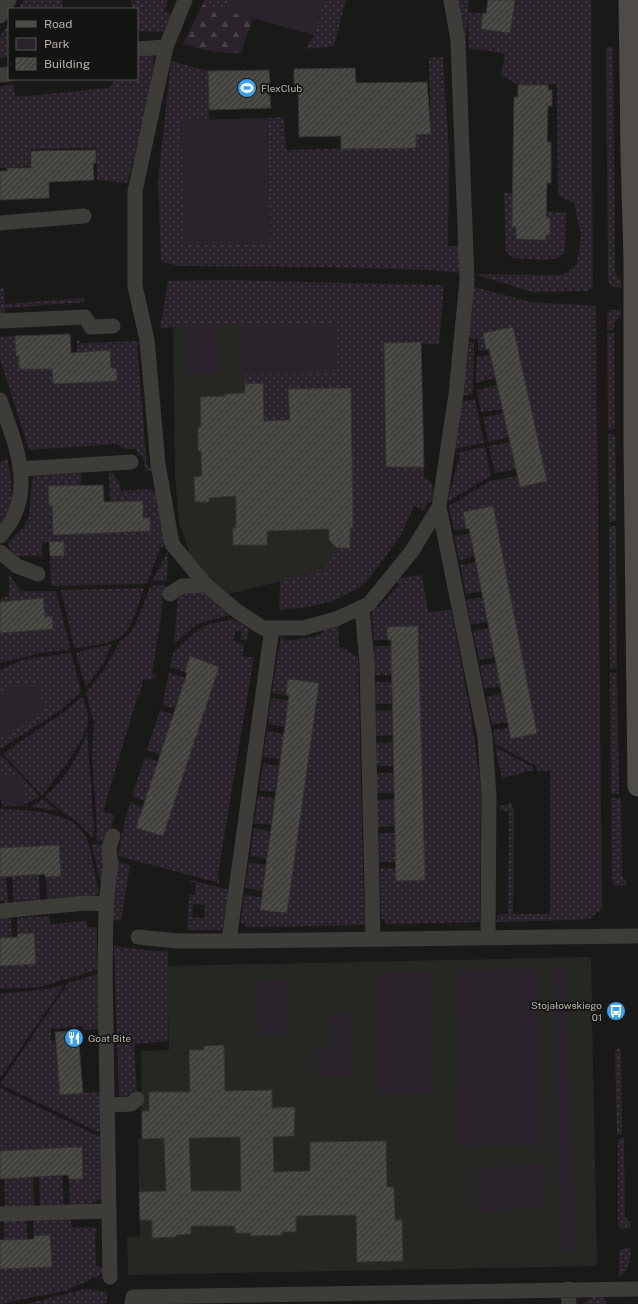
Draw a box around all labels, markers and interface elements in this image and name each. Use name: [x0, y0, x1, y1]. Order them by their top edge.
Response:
legend: [8, 8, 138, 80]
text: Road: [44, 17, 72, 31]
text: Park: [44, 37, 70, 51]
text: Building: [44, 57, 90, 71]
sports icon: FlexClub: [236, 77, 258, 99]
place label: FlexClub: [261, 82, 302, 94]
place label: Stojałowskiego 01: [531, 999, 602, 1023]
bus stop icon: Stojałowskiego 01: [605, 1000, 627, 1022]
restaurant icon: Goat Bite: [63, 1027, 85, 1049]
place label: Goat Bite: [88, 1032, 131, 1044]

